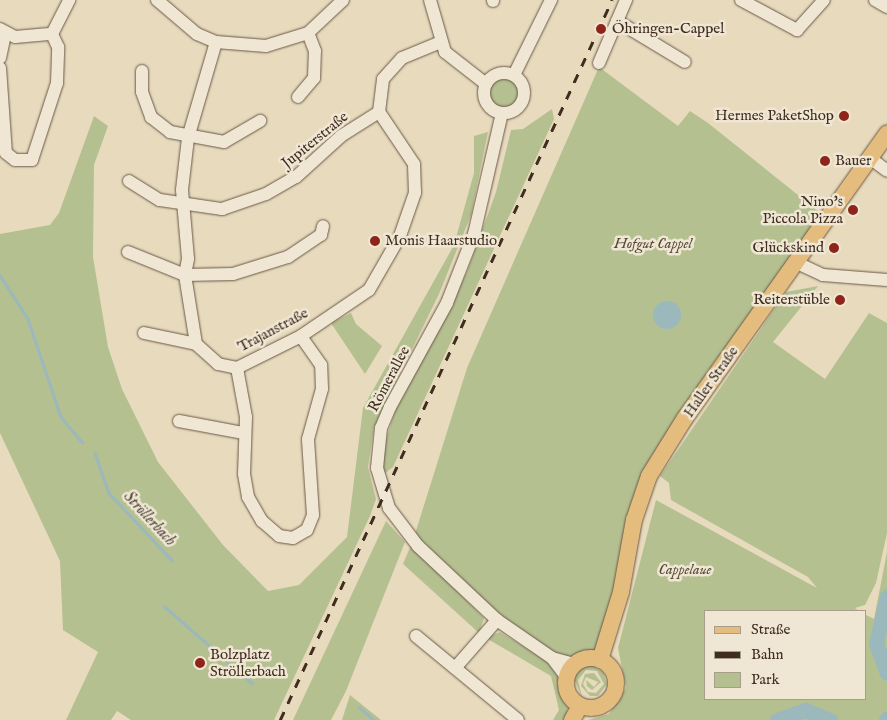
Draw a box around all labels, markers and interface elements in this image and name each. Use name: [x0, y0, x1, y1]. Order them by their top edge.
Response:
place label: Öhringen-Cappel: [612, 20, 724, 38]
marker: Öhringen-Cappel: [594, 22, 608, 36]
place label: Hermes PaketShop: [715, 107, 834, 125]
street label: Jupiterstraße: [278, 108, 352, 172]
marker: Hermes PaketShop: [838, 110, 850, 122]
place label: Bauer: [835, 152, 872, 170]
marker: Bauer: [819, 155, 831, 167]
place label: Nino's Piccola Pizza: [763, 192, 843, 227]
marker: Nino's Piccola Pizza: [847, 204, 859, 216]
place label: Monis Haarstudio: [385, 232, 497, 250]
marker: Monis Haarstudio: [369, 235, 381, 247]
park label: Hofgut Cappel: [614, 235, 692, 253]
place label: Glückskind: [753, 239, 824, 257]
marker: Glückskind: [828, 242, 840, 254]
place label: Reiterstüble: [753, 291, 830, 309]
marker: Reiterstüble: [834, 294, 846, 306]
street label: Trajanstraße: [235, 304, 311, 356]
street label: Römerallee: [364, 343, 414, 415]
street label: Haller Straße: [680, 343, 742, 421]
water label: Ströllerbach: [119, 488, 179, 550]
park label: Cappelaue: [658, 561, 712, 579]
legend: [704, 610, 867, 700]
text: Straße: [751, 620, 790, 639]
place label: Bolzplatz Ströllerbach: [210, 645, 286, 680]
text: Bahn: [751, 645, 783, 664]
marker: Bolzplatz Ströllerbach: [194, 657, 206, 669]
text: Park: [751, 670, 780, 689]

